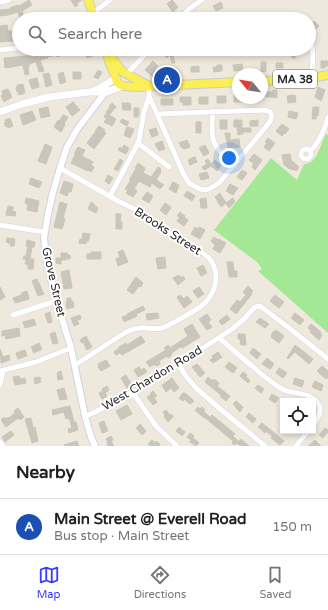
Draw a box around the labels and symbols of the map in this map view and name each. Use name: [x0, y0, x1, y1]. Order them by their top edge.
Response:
pin: A: [154, 65, 180, 95]
north arrow: [232, 68, 268, 104]
road number: MA 38: [273, 70, 317, 88]
your location: [219, 148, 239, 168]
street label: Brooks Street: [132, 204, 204, 258]
street label: Grove Street: [39, 246, 69, 319]
street label: West Chardon Road: [100, 343, 204, 413]

